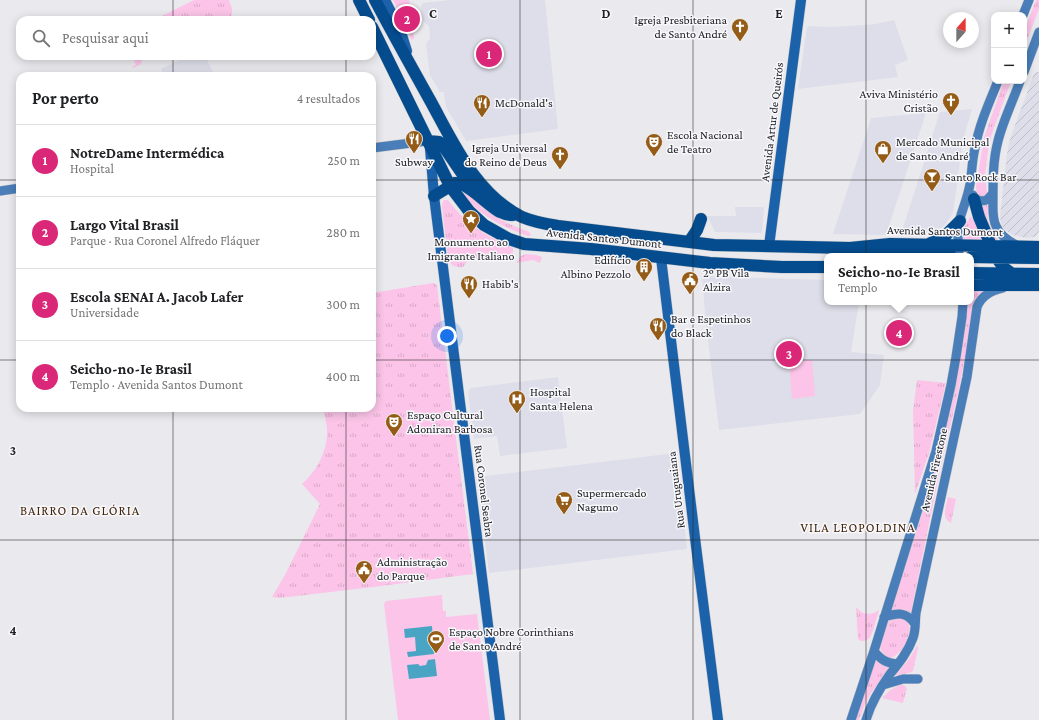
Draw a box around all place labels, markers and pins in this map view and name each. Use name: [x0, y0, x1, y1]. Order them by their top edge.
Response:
pin: 2: [394, 4, 420, 34]
place label: Igreja Presbiteriana de Santo André: [634, 13, 727, 41]
church icon: Igreja Presbiteriana de Santo André: [730, 17, 750, 42]
pin: 1: [476, 39, 502, 69]
place label: Aviva Ministério Cristão: [860, 87, 938, 115]
church icon: Aviva Ministério Cristão: [941, 91, 961, 116]
restaurant icon: McDonald's: [472, 93, 492, 118]
place label: McDonald's: [495, 96, 553, 110]
place label: Escola Nacional de Teatro: [667, 128, 743, 156]
restaurant icon: Subway: [404, 129, 424, 154]
theatre icon: Escola Nacional de Teatro: [644, 132, 664, 157]
place label: Mercado Municipal de Santo André: [896, 135, 989, 163]
shop icon: Mercado Municipal de Santo André: [873, 139, 893, 164]
place label: Igreja Universal do Reino de Deus: [465, 141, 547, 169]
church icon: Igreja Universal do Reino de Deus: [550, 145, 570, 170]
place label: Subway: [395, 155, 433, 169]
bar icon: Santo Rock Bar: [922, 167, 942, 192]
place label: Santo Rock Bar: [945, 170, 1017, 184]
place icon: Monumento ao Imigrante Italiano: [461, 209, 481, 234]
place label: Monumento ao Imigrante Italiano: [427, 235, 515, 263]
place label: Edifício Albino Pezzolo: [561, 253, 631, 281]
building icon: Edifício Albino Pezzolo: [634, 257, 654, 282]
place label: 2º PB Vila Alzira: [703, 266, 750, 294]
public building icon: 2º PB Vila Alzira: [680, 270, 700, 295]
restaurant icon: Habib's: [459, 274, 479, 299]
place label: Habib's: [482, 277, 519, 291]
place label: Bar e Espetinhos do Black: [671, 312, 751, 340]
restaurant icon: Bar e Espetinhos do Black: [648, 316, 668, 341]
pin: 4: [886, 318, 912, 348]
pin: 3: [776, 339, 802, 369]
place label: Hospital Santa Helena: [530, 385, 593, 413]
hospital icon: Hospital Santa Helena: [507, 389, 527, 414]
place label: Espaço Cultural Adoniran Barbosa: [407, 408, 493, 436]
theatre icon: Espaço Cultural Adoniran Barbosa: [384, 412, 404, 437]
place label: Supermercado Nagumo: [577, 486, 647, 514]
supermarket icon: Supermercado Nagumo: [554, 490, 574, 515]
place label: Administração do Parque: [377, 555, 447, 583]
public building icon: Administração do Parque: [354, 559, 374, 584]
place label: Espaço Nobre Corinthians de Santo André: [449, 625, 574, 653]
sports icon: Espaço Nobre Corinthians de Santo André: [426, 629, 446, 654]

